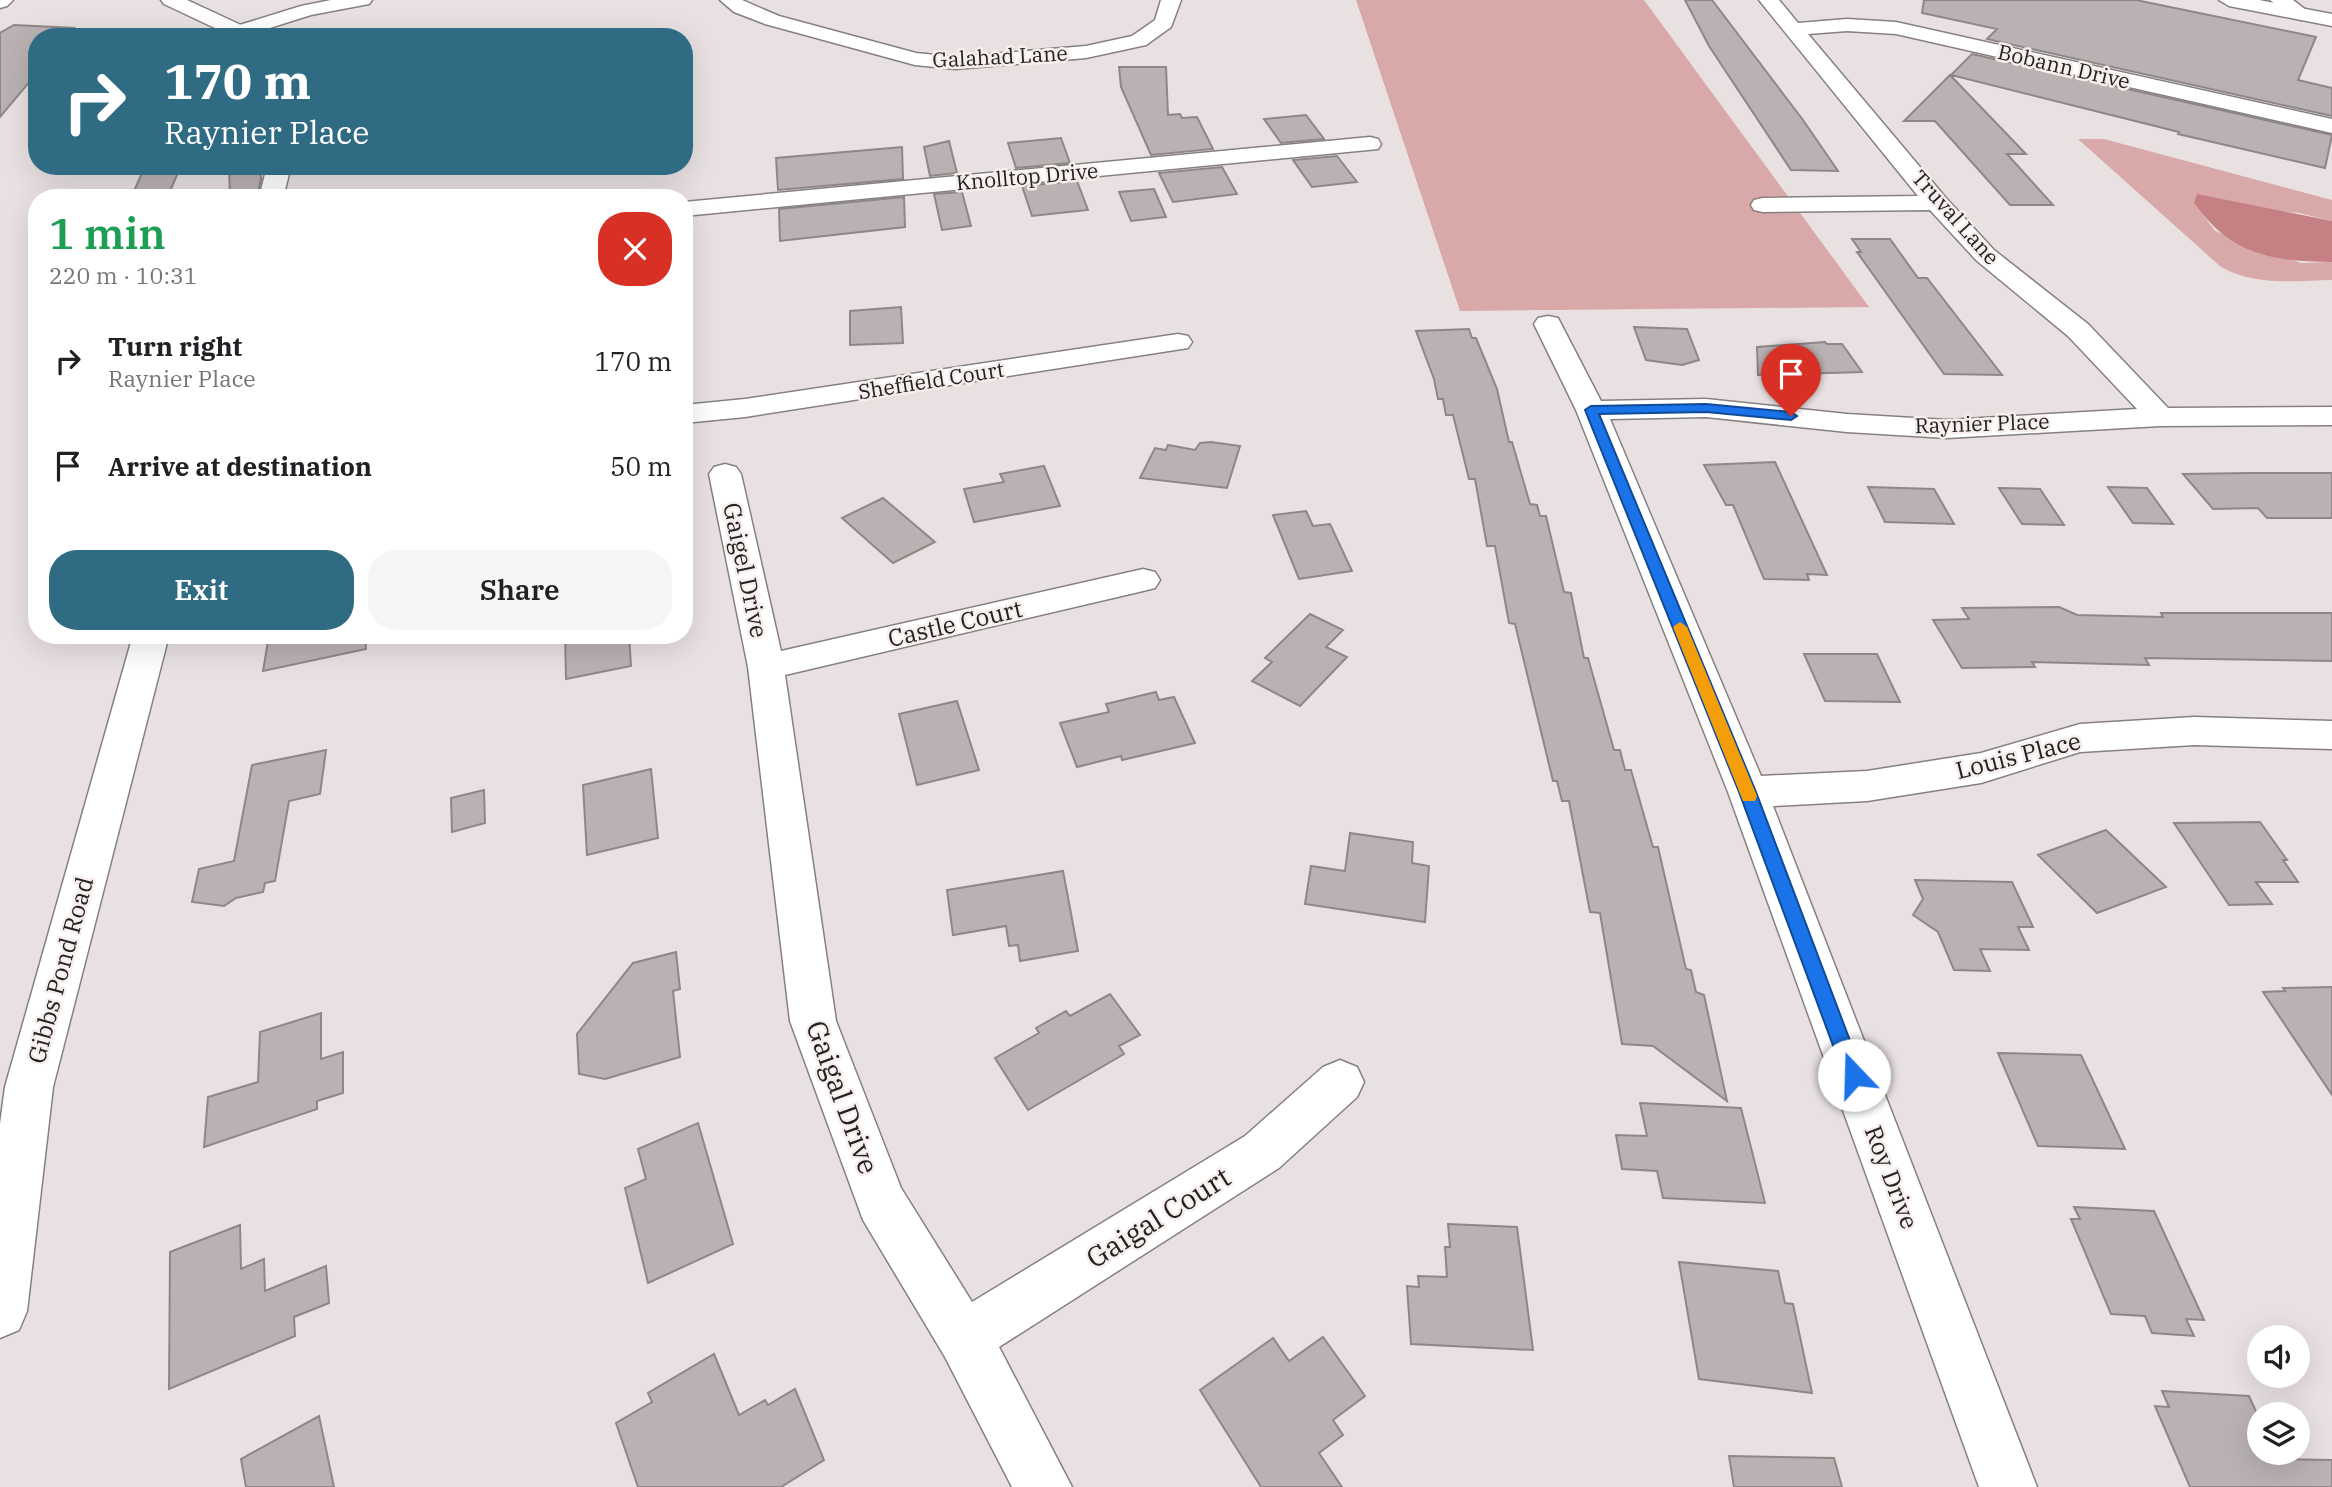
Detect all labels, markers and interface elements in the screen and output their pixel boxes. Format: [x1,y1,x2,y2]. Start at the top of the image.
street label: Bobann Drive [1995,37,2133,95]
street label: Galahad Lane [932,38,1068,74]
text: 170 m [164,49,311,112]
icon: right [49,56,140,147]
text: Raynier Place [164,111,369,153]
street label: Knolltop Drive [955,156,1099,196]
street label: Truval Lane [1906,164,2006,270]
text: 1 min [49,206,166,261]
button: close [598,212,672,286]
text: 220 m · 10:31 [49,260,198,290]
text: Turn right [108,329,242,363]
icon: right [49,342,87,380]
text: 170 m [594,344,672,378]
pin [1761,344,1821,416]
street label: Sheffield Court [856,355,1006,405]
icon: arrive [1772,355,1810,393]
text: Raynier Place [108,363,256,393]
street label: Raynier Place [1914,407,2050,439]
icon: arrive [49,447,87,485]
text: Arrive at destination [108,449,372,483]
text: 50 m [610,449,672,483]
street label: Gaigel Drive [716,500,776,640]
button: Exit [49,550,354,630]
button: Share [368,550,672,630]
street label: Castle Court [885,592,1025,654]
street label: Louis Place [1952,724,2084,786]
street label: Gibbs Pond Road [20,873,100,1067]
street label: Gaigal Drive [798,1015,888,1179]
position arrow [1817,1038,1891,1112]
street label: Roy Drive [1858,1121,1926,1233]
street label: Gaigal Court [1079,1158,1237,1276]
map controls [2247,1325,2310,1465]
button: sound [2247,1325,2310,1388]
button: layers [2247,1402,2310,1465]

